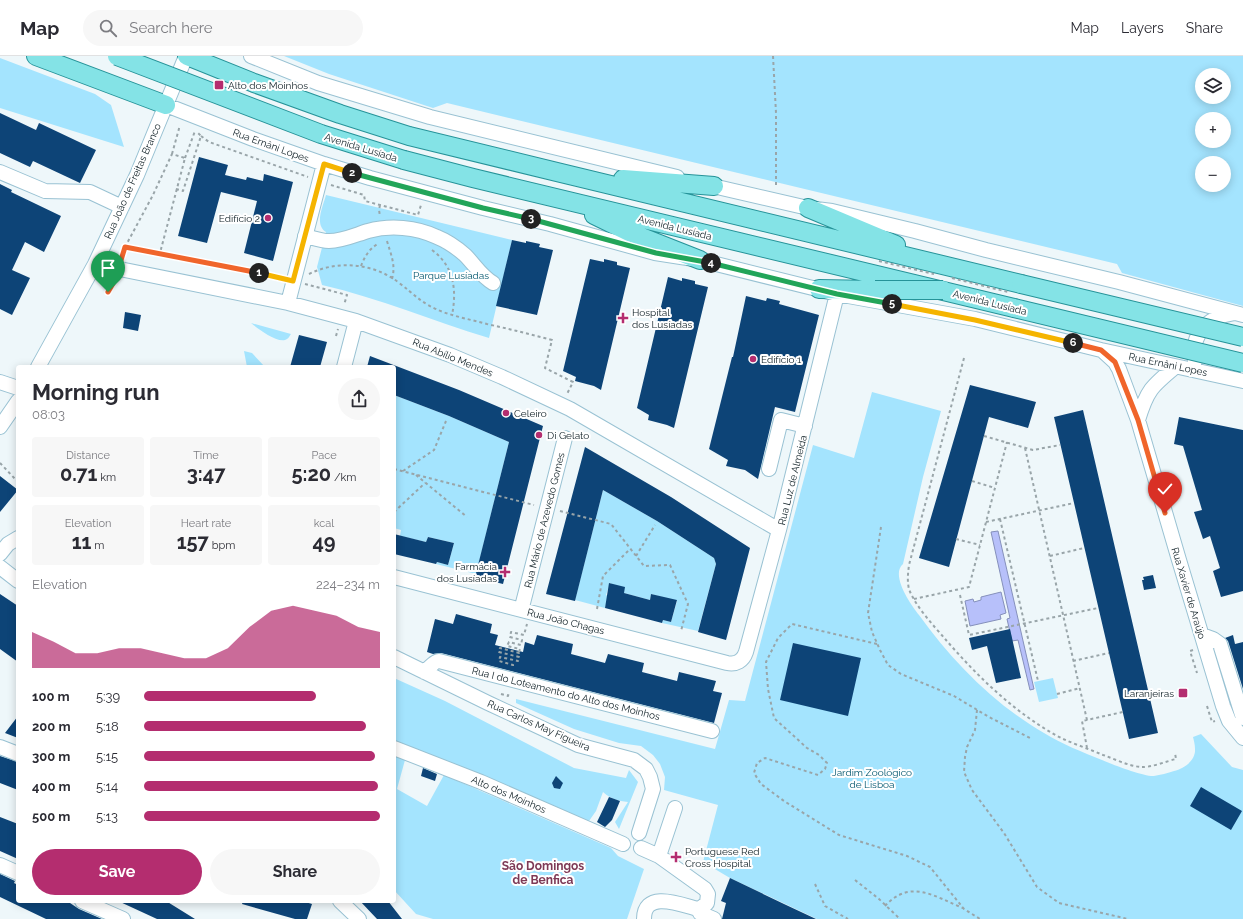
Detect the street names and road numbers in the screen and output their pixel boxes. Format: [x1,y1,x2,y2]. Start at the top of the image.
street label: Rua João de Freitas Branco [102,122,163,241]
street label: Rua Ernâni Lopes [231,127,311,164]
street label: Avenida Lusíada [323,131,399,164]
street label: Avenida Lusíada [637,213,713,242]
street label: Avenida Lusíada [952,288,1028,317]
street label: Rua Abílio Mendes [411,336,495,379]
street label: Rua Ernâni Lopes [1127,351,1208,378]
street label: Rua Luz de Almeida [776,434,809,526]
street label: Rua Mário de Azevedo Gomes [522,451,567,589]
street label: Rua Xavier de Araújo [1169,546,1208,640]
street label: Rua João Chagas [526,607,606,636]
street label: Rua I do Loteamento do Alto dos Moinhos [471,665,661,722]
street label: Rua Carlos May Figueira [486,698,592,753]
street label: Alto dos Moinhos [470,774,548,815]

